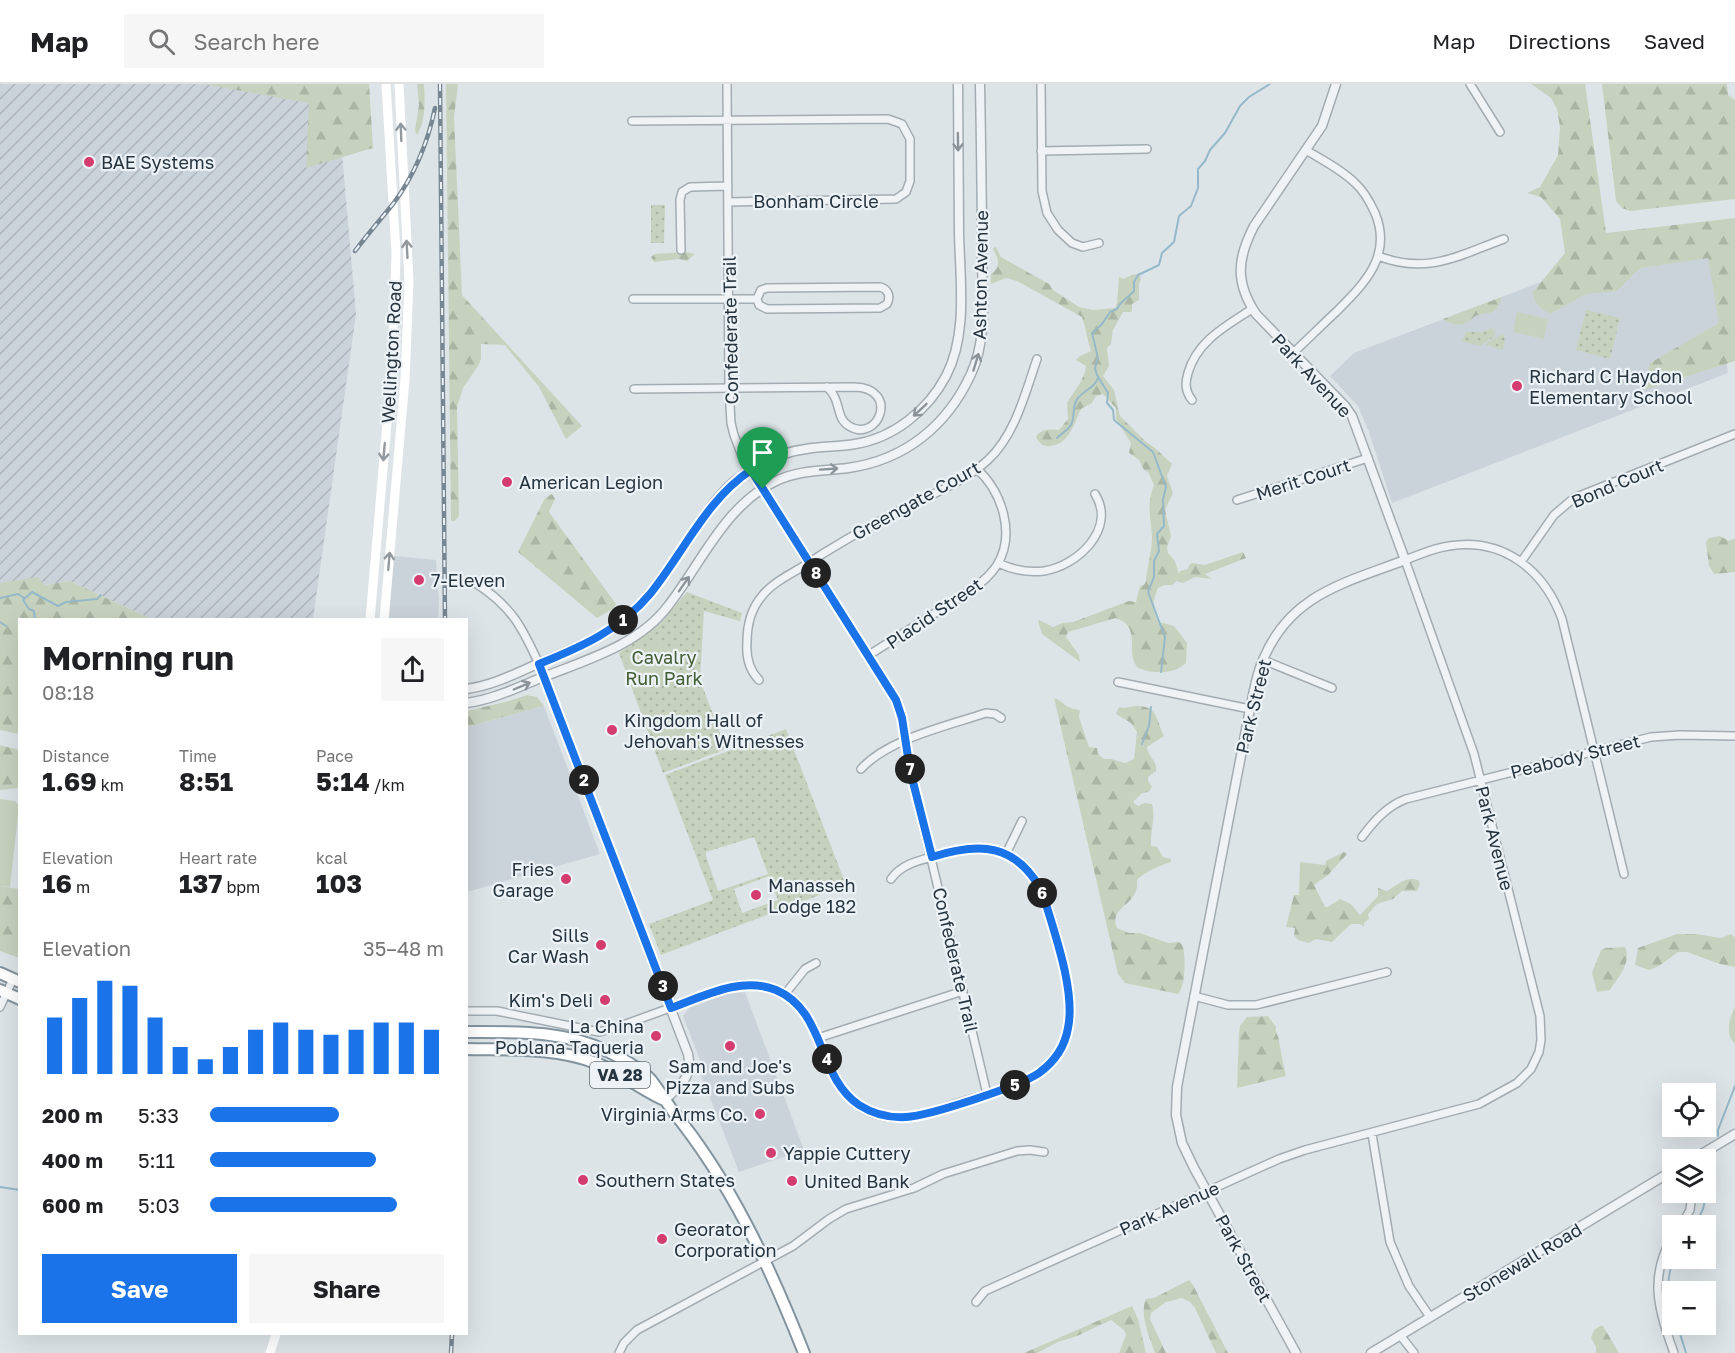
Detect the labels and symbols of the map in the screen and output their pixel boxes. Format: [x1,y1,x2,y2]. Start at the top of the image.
one-way arrow [395,123,406,143]
one-way arrow [952,132,964,152]
place label: BAE Systems [101,151,214,173]
marker: BAE Systems [82,155,96,169]
street label: Bonham Circle [753,190,879,212]
street label: Ashton Avenue [968,210,992,340]
one-way arrow [401,240,412,259]
street label: Confederate Trail [718,255,742,404]
street label: Wellington Road [376,280,406,424]
street label: Park Avenue [1267,328,1357,422]
one-way arrow [971,353,982,372]
place label: Richard C Haydon Elementary School [1529,365,1693,408]
marker: Richard C Haydon Elementary School [1510,379,1524,393]
one-way arrow [912,403,927,417]
pin [737,427,788,489]
one-way arrow [378,441,389,461]
street label: Merit Court [1253,453,1353,505]
street label: Bond Court [1568,454,1666,512]
street label: Greengate Court [848,456,984,544]
one-way arrow [818,464,838,475]
place label: American Legion [519,471,663,493]
marker: American Legion [500,475,514,489]
one-way arrow [384,552,395,572]
pin: 8 [801,558,831,588]
place label: 7-Eleven [431,569,505,591]
marker: 7-Eleven [412,573,426,587]
street label: Placid Street [882,573,986,653]
one-way arrow [678,577,690,593]
pin: 1 [608,605,638,635]
park label: Cavalry Run Park [625,646,703,689]
street label: Park Street [1231,656,1275,756]
one-way arrow [513,679,531,690]
place label: Kingdom Hall of Jehovah's Witnesses [624,709,804,752]
marker: Kingdom Hall of Jehovah's Witnesses [605,723,619,737]
street label: Peabody Street [1508,729,1642,783]
pin: 7 [895,754,925,784]
pin: 2 [569,765,599,795]
street label: Park Avenue [1471,783,1519,893]
place label: Fries Garage [493,858,554,901]
marker: Fries Garage [559,872,573,886]
place label: Manasseh Lodge 182 [768,874,856,917]
pin: 6 [1027,878,1057,908]
street label: Confederate Trail [929,885,983,1035]
marker: Manasseh Lodge 182 [749,888,763,902]
place label: Sills Car Wash [508,924,589,967]
marker: Sills Car Wash [594,938,608,952]
pin: 3 [648,971,678,1001]
place label: Kim's Deli [508,989,593,1011]
marker: Kim's Deli [598,993,612,1007]
place label: La China Poblana Taqueria [495,1015,644,1058]
marker: La China Poblana Taqueria [649,1029,663,1043]
marker: Sam and Joe's Pizza and Subs [723,1039,737,1053]
pin: 4 [812,1044,842,1074]
place label: Sam and Joe's Pizza and Subs [665,1055,795,1098]
road number: VA 28 [590,1062,650,1088]
pin: 5 [1000,1070,1030,1100]
place label: Virginia Arms Co. [601,1103,748,1125]
marker: Virginia Arms Co. [753,1107,767,1121]
place label: Yappie Cuttery [783,1142,911,1164]
marker: Yappie Cuttery [764,1146,778,1160]
place label: Southern States [595,1169,735,1191]
place label: United Bank [804,1170,910,1192]
marker: Southern States [576,1173,590,1187]
marker: United Bank [785,1174,799,1188]
street label: Park Avenue [1116,1176,1222,1240]
street label: Park Street [1211,1210,1277,1306]
place label: Georator Corporation [674,1218,777,1261]
street label: Stonewall Road [1458,1218,1586,1306]
marker: Georator Corporation [655,1232,669,1246]

